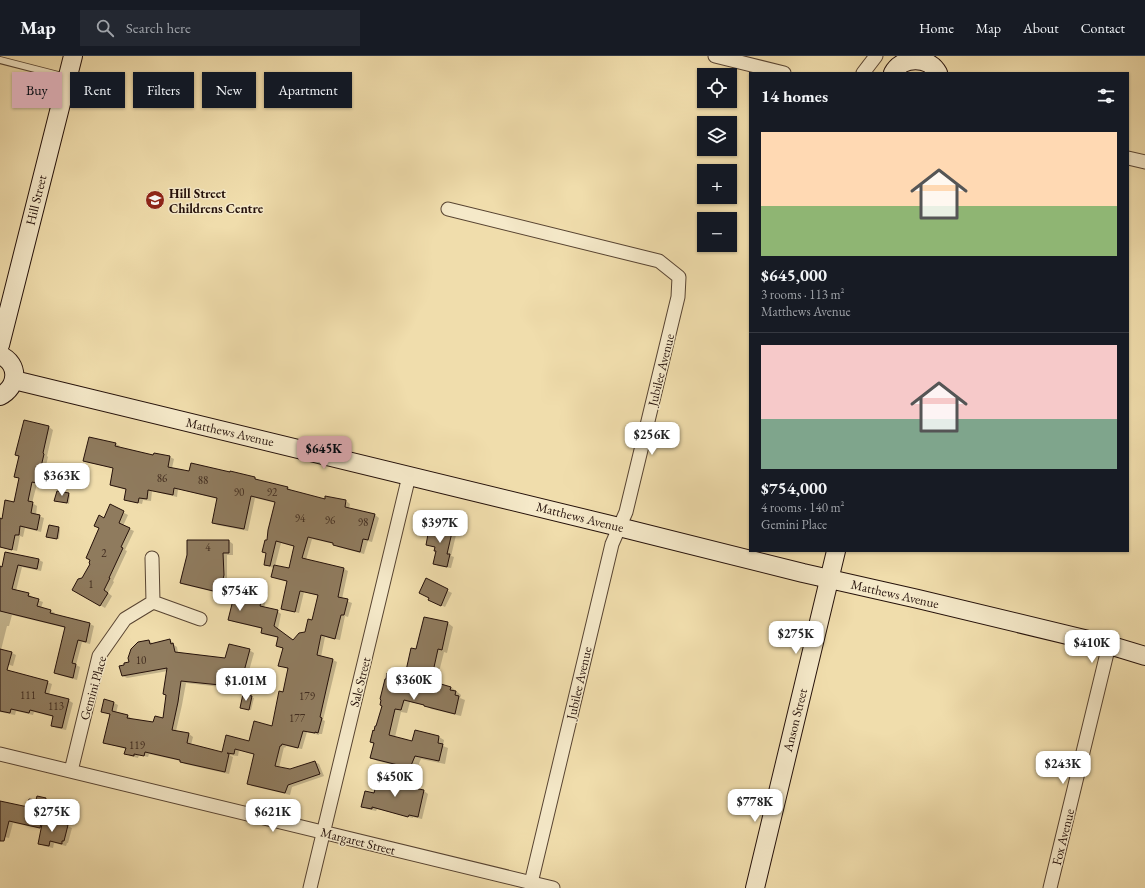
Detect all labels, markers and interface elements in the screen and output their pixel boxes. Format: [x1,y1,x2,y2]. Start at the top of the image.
search box [80,10,360,46]
text: Map [20,15,56,40]
icon: search [94,17,116,39]
text: Search here [126,18,191,37]
text: Home [919,19,954,37]
text: Map [976,19,1001,37]
text: About [1023,19,1059,37]
text: Contact [1081,19,1125,37]
map controls [697,68,737,252]
button: locate [697,68,737,108]
chip: Buy [12,72,62,108]
chip: Rent [70,72,125,108]
chip: Filters [133,72,194,108]
chip: New [202,72,256,108]
chip: Apartment [264,72,352,108]
text: 14 homes [761,85,828,107]
icon: filters [1095,85,1117,107]
button: layers [697,116,737,156]
icon: home [903,158,975,230]
button: + [697,164,737,204]
street label: Hill Street [22,173,50,227]
place label: Hill Street Childrens Centre [169,185,264,217]
school or university icon: Hill Street Childrens Centre [144,189,166,211]
button: − [697,212,737,252]
text: $645,000 [761,264,827,286]
text: 3 rooms · 113 m² [761,286,845,303]
text: Matthews Avenue [761,303,851,320]
street label: Jubilee Avenue [644,332,678,409]
icon: home [903,371,975,443]
street label: Matthews Avenue [184,414,276,450]
pin: $256K [624,422,680,456]
text: $256K [634,426,670,443]
pin: $645K [296,436,352,470]
text: $645K [306,440,342,457]
pin: $363K [34,463,90,497]
text: $363K [44,467,80,484]
house number: 86 [157,471,168,485]
house number: 88 [198,473,208,487]
text: $754,000 [761,477,827,499]
house number: 90 [234,485,244,499]
house number: 92 [267,485,278,499]
street label: Matthews Avenue [534,498,626,536]
text: 4 rooms · 140 m² [761,499,845,516]
pin: $397K [412,510,468,544]
house number: 94 [295,511,306,525]
house number: 96 [325,513,336,527]
text: $397K [422,514,458,531]
house number: 98 [358,515,368,529]
text: Gemini Place [761,516,827,533]
house number: 4 [205,540,211,554]
house number: 2 [101,546,107,560]
street label: Matthews Avenue [849,576,941,612]
house number: 1 [88,577,94,591]
pin: $754K [212,578,268,612]
text: $754K [222,582,258,599]
pin: $275K [768,621,824,655]
text: $275K [778,625,814,642]
pin: $410K [1064,630,1120,664]
text: $410K [1074,634,1110,651]
street label: Jubilee Avenue [562,645,596,722]
house number: 10 [136,653,146,667]
street label: Gemini Place [76,654,110,722]
street label: Sale Street [346,655,374,709]
pin: $360K [386,667,442,701]
pin: $1.01M [213,668,279,702]
text: $360K [396,671,432,688]
text: $1.01M [225,672,267,689]
street label: Anson Street [779,687,811,754]
house number: 111 [20,688,36,702]
house number: 179 [299,689,316,703]
house number: 113 [48,699,64,713]
house number: 177 [289,711,306,725]
house number: 119 [129,738,146,752]
pin: $243K [1035,751,1091,785]
text: $243K [1045,755,1081,772]
pin: $450K [367,764,423,798]
text: $450K [377,768,413,785]
pin: $778K [727,789,783,823]
text: $778K [737,793,773,810]
pin: $275K [24,799,80,833]
pin: $621K [245,799,301,833]
text: $275K [34,803,70,820]
text: $621K [255,803,291,820]
street label: Fox Avenue [1048,807,1078,867]
street label: Margaret Street [319,824,397,858]

